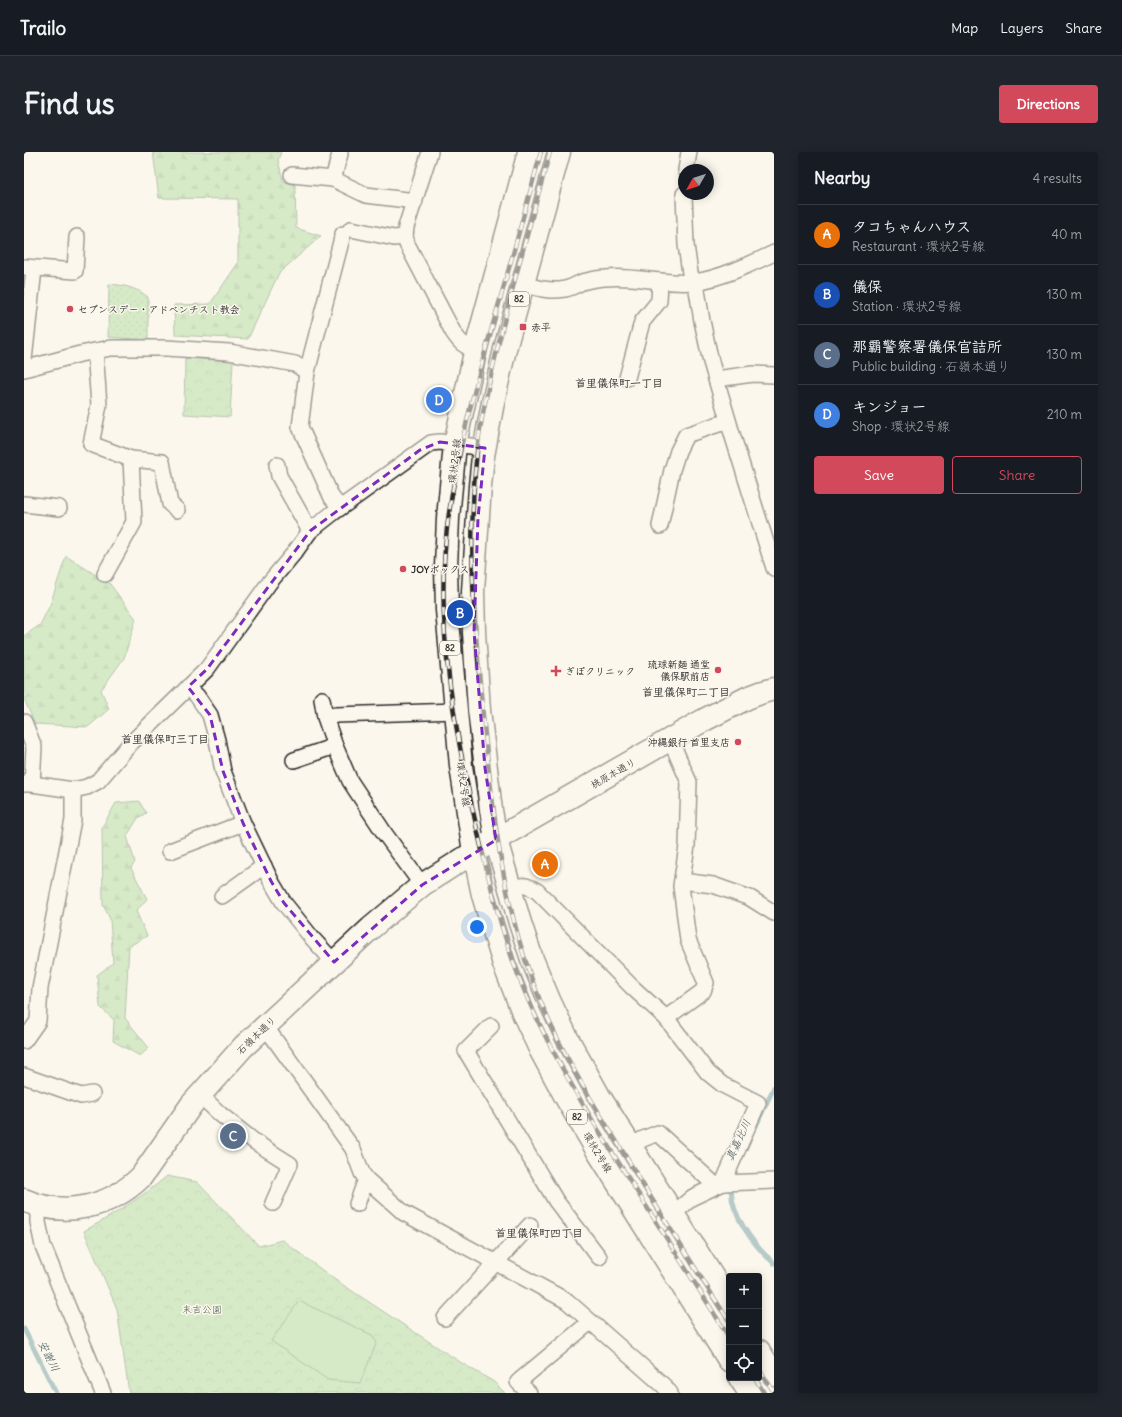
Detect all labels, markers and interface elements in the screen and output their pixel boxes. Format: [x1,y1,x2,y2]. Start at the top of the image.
text: Trailo [20,16,66,40]
text: Map [951,19,978,37]
text: Layers [1000,19,1043,37]
text: Share [1065,19,1102,37]
button: Directions [999,85,1098,123]
text: Find us [24,86,115,122]
north arrow [678,164,714,200]
text: Nearby [814,167,870,189]
text: 4 results [1033,170,1082,187]
text: タコちゃんハウス [852,217,971,236]
text: A [823,226,831,243]
text: 40 m [1051,226,1082,243]
text: Restaurant · 環状2号線 [852,238,985,255]
text: 儀保 [852,277,882,296]
text: B [823,286,831,303]
text: 130 m [1046,286,1082,303]
road number: 82 [509,292,529,306]
text: Station · 環状2号線 [852,298,961,315]
place label: セブンスデー・アドベンチスト教会 [78,303,240,316]
marker: セブンスデー・アドベンチスト教会 [65,304,75,314]
place label: 赤平 [531,321,551,334]
marker: 赤平 [518,322,528,332]
text: 那覇警察署儀保官詰所 [852,337,1002,356]
text: C [823,346,831,363]
text: 130 m [1046,346,1082,363]
text: Public building · 石嶺本通り [852,358,1010,375]
district label: 首里儀保町一丁目 [575,376,663,390]
pin: D [426,385,452,415]
text: キンジョー [852,397,926,416]
text: D [822,406,832,423]
text: 210 m [1047,406,1082,423]
text: Shop · 環状2号線 [852,418,950,435]
street label: 環状2号線 [445,438,464,484]
button: Save [814,456,944,494]
button: Share [952,456,1082,494]
place label: JOYボックス [411,563,469,576]
marker: JOYボックス [398,564,408,574]
pin: B [447,598,473,628]
road number: 82 [440,641,460,655]
place label: 琉球新麺 通堂 儀保駅前店 [648,658,710,683]
marker: ぎぼクリニック [550,665,562,677]
place label: ぎぼクリニック [565,665,635,678]
marker: 琉球新麺 通堂 儀保駅前店 [713,665,723,675]
district label: 首里儀保町二丁目 [642,685,730,699]
district label: 首里儀保町三丁目 [121,732,209,746]
place label: 沖縄銀行 首里支店 [648,736,730,749]
marker: 沖縄銀行 首里支店 [733,737,743,747]
street label: 桃原本通り [588,755,638,792]
street label: 環状2号線 [454,761,473,807]
pin: A [532,849,558,879]
your location [467,917,487,937]
street label: 石嶺本通り [234,1013,279,1057]
road number: 82 [567,1110,587,1124]
water label: 真嘉比川 [722,1117,754,1163]
pin: C [220,1121,246,1151]
street label: 環状2号線 [580,1129,615,1175]
district label: 首里儀保町四丁目 [495,1226,583,1240]
map controls [726,1273,762,1381]
button: + [726,1273,762,1309]
park label: 末吉公園 [182,1303,222,1316]
button: − [726,1309,762,1345]
water label: 安謝川 [35,1338,63,1374]
button: locate [726,1345,762,1381]

